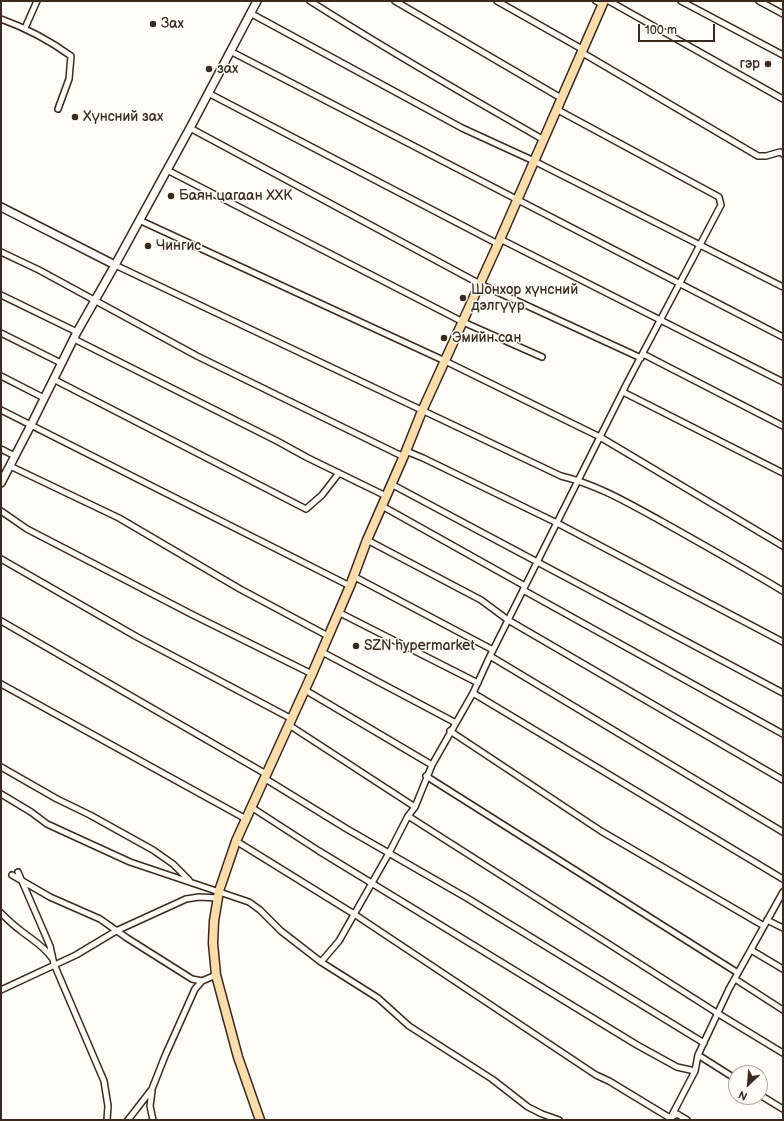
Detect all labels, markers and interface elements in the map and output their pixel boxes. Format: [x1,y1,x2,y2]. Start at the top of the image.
place label: Зах [161,16,184,32]
scale bar [640,16,717,42]
marker: Зах [148,19,158,29]
text: 100 m [645,23,677,38]
place label: гэр [739,56,760,72]
marker: гэр [763,59,773,69]
place label: зах [217,61,238,77]
marker: зах [204,64,214,74]
place label: Хүнсний зах [83,109,163,125]
marker: Хүнсний зах [70,112,80,122]
place label: Баян цагаан ХХК [179,188,292,204]
marker: Баян цагаан ХХК [166,191,176,201]
place label: Чингис [156,238,201,254]
marker: Чингис [143,241,153,251]
place label: Шонхор хүнсний дэлгүүр [471,282,578,314]
marker: Шонхор хүнсний дэлгүүр [458,293,468,303]
place label: Эмийн сан [452,330,521,346]
marker: Эмийн сан [439,333,449,343]
place label: SZN hypermarket [364,638,475,654]
marker: SZN hypermarket [351,641,361,651]
north arrow [728,1065,768,1105]
text: N [736,1088,750,1103]

